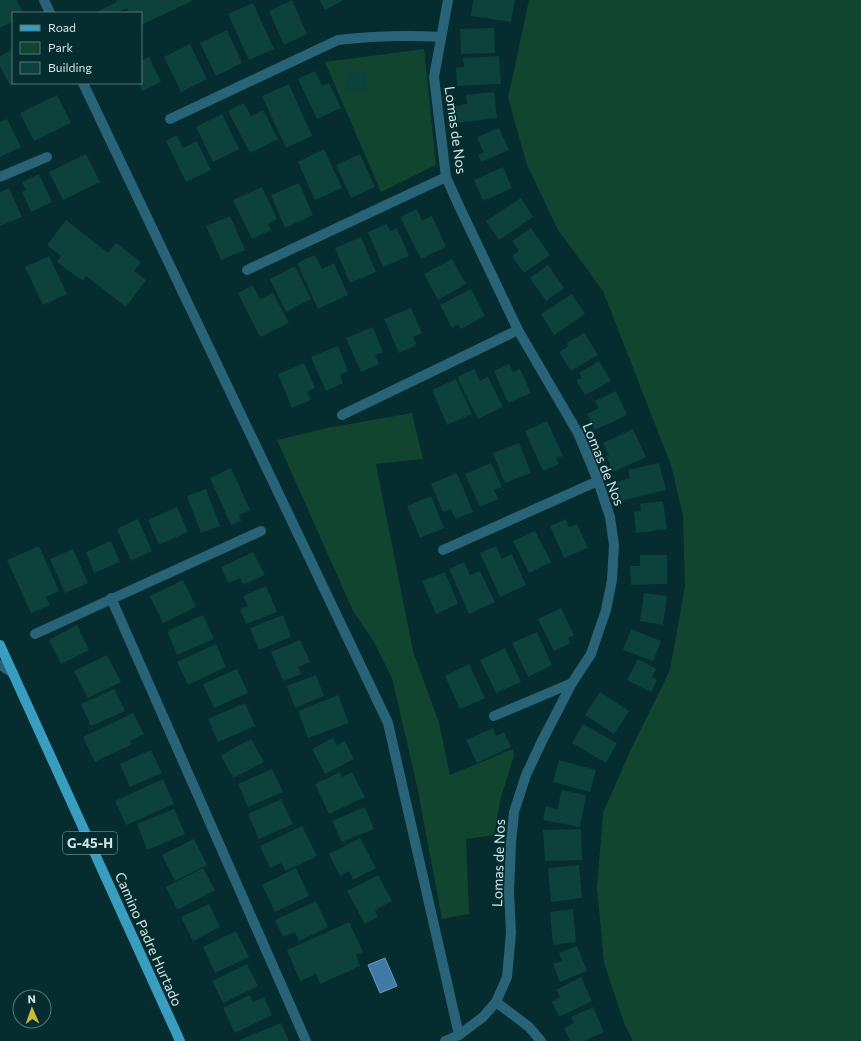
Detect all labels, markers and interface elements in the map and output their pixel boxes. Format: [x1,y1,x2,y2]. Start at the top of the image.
legend [12,12,142,84]
text: Road [48,20,76,34]
text: Park [48,40,74,54]
text: Building [48,60,92,74]
street label: Lomas de Nos [441,85,471,175]
street label: Lomas de Nos [580,420,628,508]
street label: Lomas de Nos [488,819,508,907]
road number: G-45-H [63,832,117,854]
street label: Camino Padre Hurtado [112,869,186,1009]
north arrow [12,989,52,1029]
text: N [27,992,36,1005]

